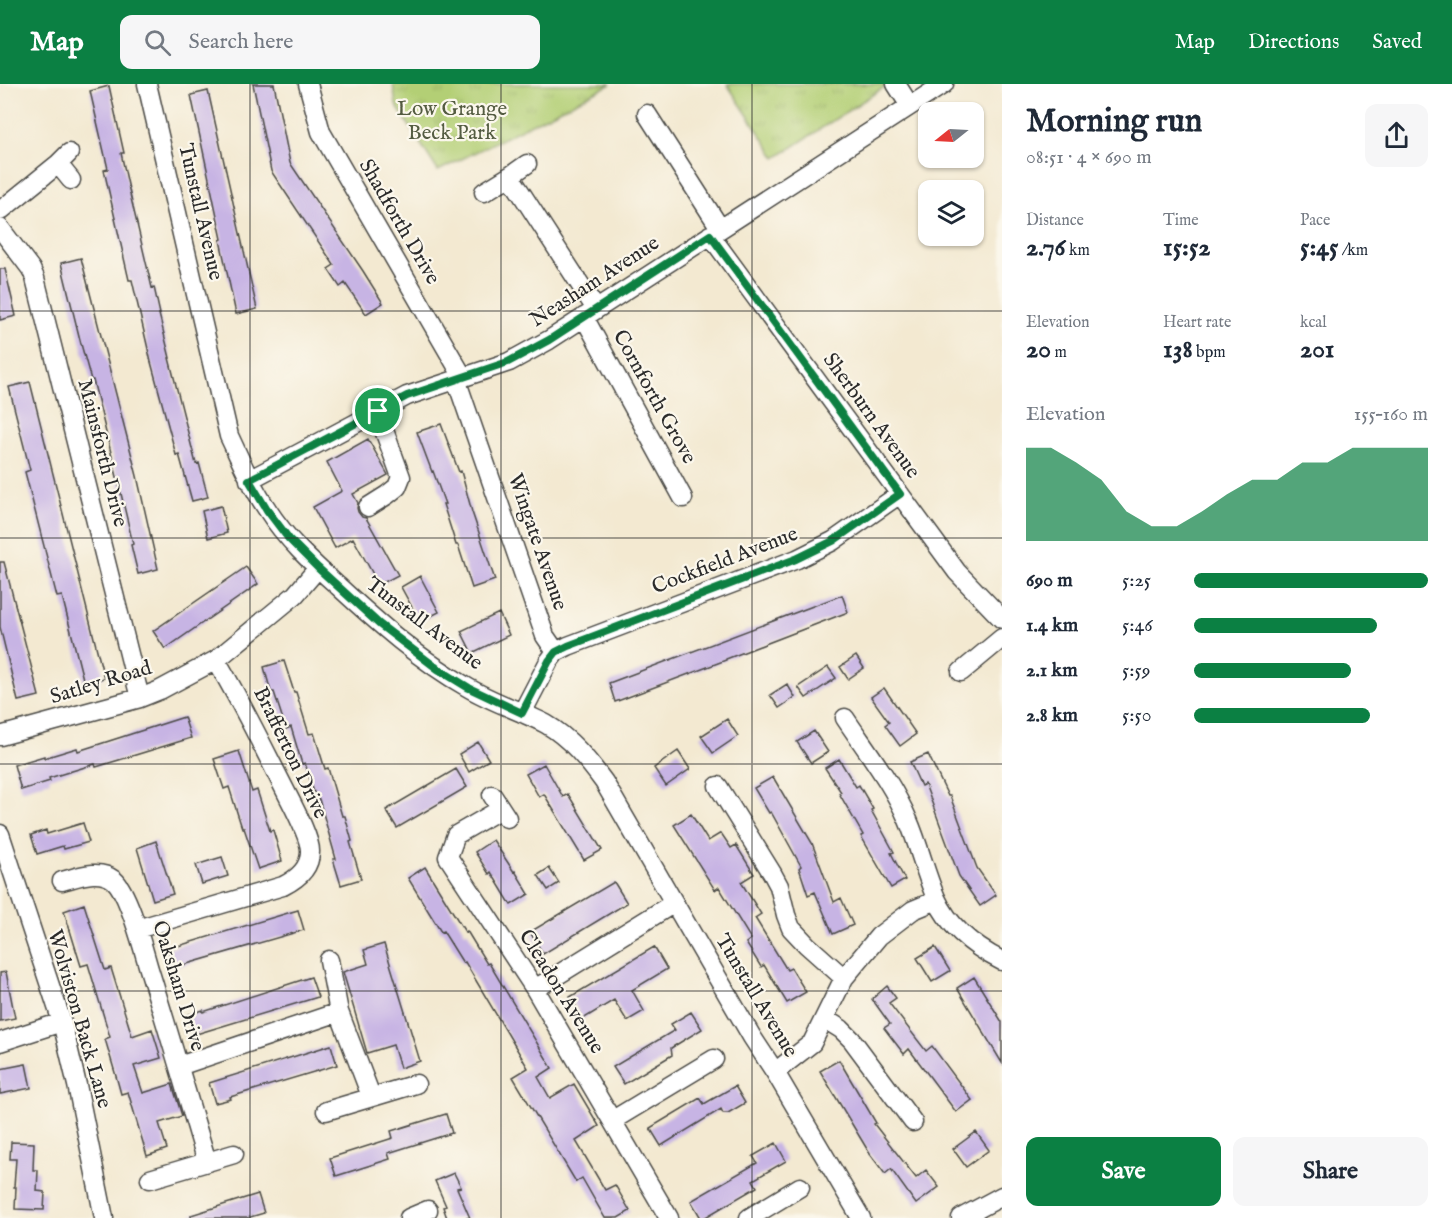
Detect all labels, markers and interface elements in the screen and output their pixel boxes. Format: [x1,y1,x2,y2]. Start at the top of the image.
search box [120,15,540,69]
text: Map [30,25,84,60]
icon: search [141,26,174,59]
text: Search here [189,28,293,56]
text: Map [1175,29,1215,56]
text: Directions [1248,29,1339,56]
text: Saved [1372,29,1422,56]
park label: Low Grange Beck Park [397,96,508,147]
text: Morning run [1026,101,1202,143]
north arrow [918,102,984,168]
map controls [918,102,984,246]
button: share [1365,104,1428,167]
street label: Tunstall Avenue [171,141,229,283]
text: 08:51 · 4 × 690 m [1026,145,1152,170]
street label: Shadforth Drive [352,154,446,290]
button: layers [918,180,984,246]
text: Distance [1026,211,1084,231]
text: Time [1163,211,1199,231]
text: Pace [1300,211,1330,231]
street label: Neasham Avenue [525,230,665,334]
text: 2.76 [1026,231,1066,264]
text: 15:52 [1163,231,1211,264]
text: 5:45 [1300,231,1338,264]
text: km [1066,241,1090,261]
text: /km [1338,241,1368,261]
text: Elevation [1026,313,1089,333]
text: Heart rate [1163,313,1231,333]
text: kcal [1300,313,1327,333]
street label: Cornforth Grove [606,325,702,469]
text: 20 [1026,333,1051,366]
text: 138 [1163,333,1193,366]
text: 201 [1300,333,1335,366]
text: m [1051,343,1067,363]
text: bpm [1193,343,1226,363]
street label: Sherburn Avenue [816,348,926,484]
street label: Mainsforth Drive [71,376,133,530]
pin [352,385,403,436]
icon: arrive [361,394,394,427]
text: Elevation [1026,402,1105,427]
text: 155–160 m [1354,402,1428,427]
street label: Wingate Avenue [501,470,573,614]
street label: Cockfield Avenue [648,521,802,601]
text: 690 m [1026,568,1073,593]
text: 5:25 [1122,568,1151,593]
street label: Tunstall Avenue [360,571,488,677]
text: 1.4 km [1026,613,1078,638]
text: 5:46 [1122,613,1153,638]
street label: Satley Road [47,655,156,711]
text: 2.1 km [1026,658,1078,683]
text: 5:59 [1122,658,1151,683]
street label: Brafferton Drive [246,683,334,824]
text: 2.8 km [1026,703,1078,728]
text: 5:50 [1122,703,1152,728]
street label: Oaksham Drive [145,917,211,1055]
street label: Cleadon Avenue [512,925,610,1060]
street label: Wolviston Back Lane [41,926,118,1112]
street label: Tunstall Avenue [709,929,804,1063]
button: Save [1026,1137,1221,1206]
button: Share [1233,1137,1428,1206]

